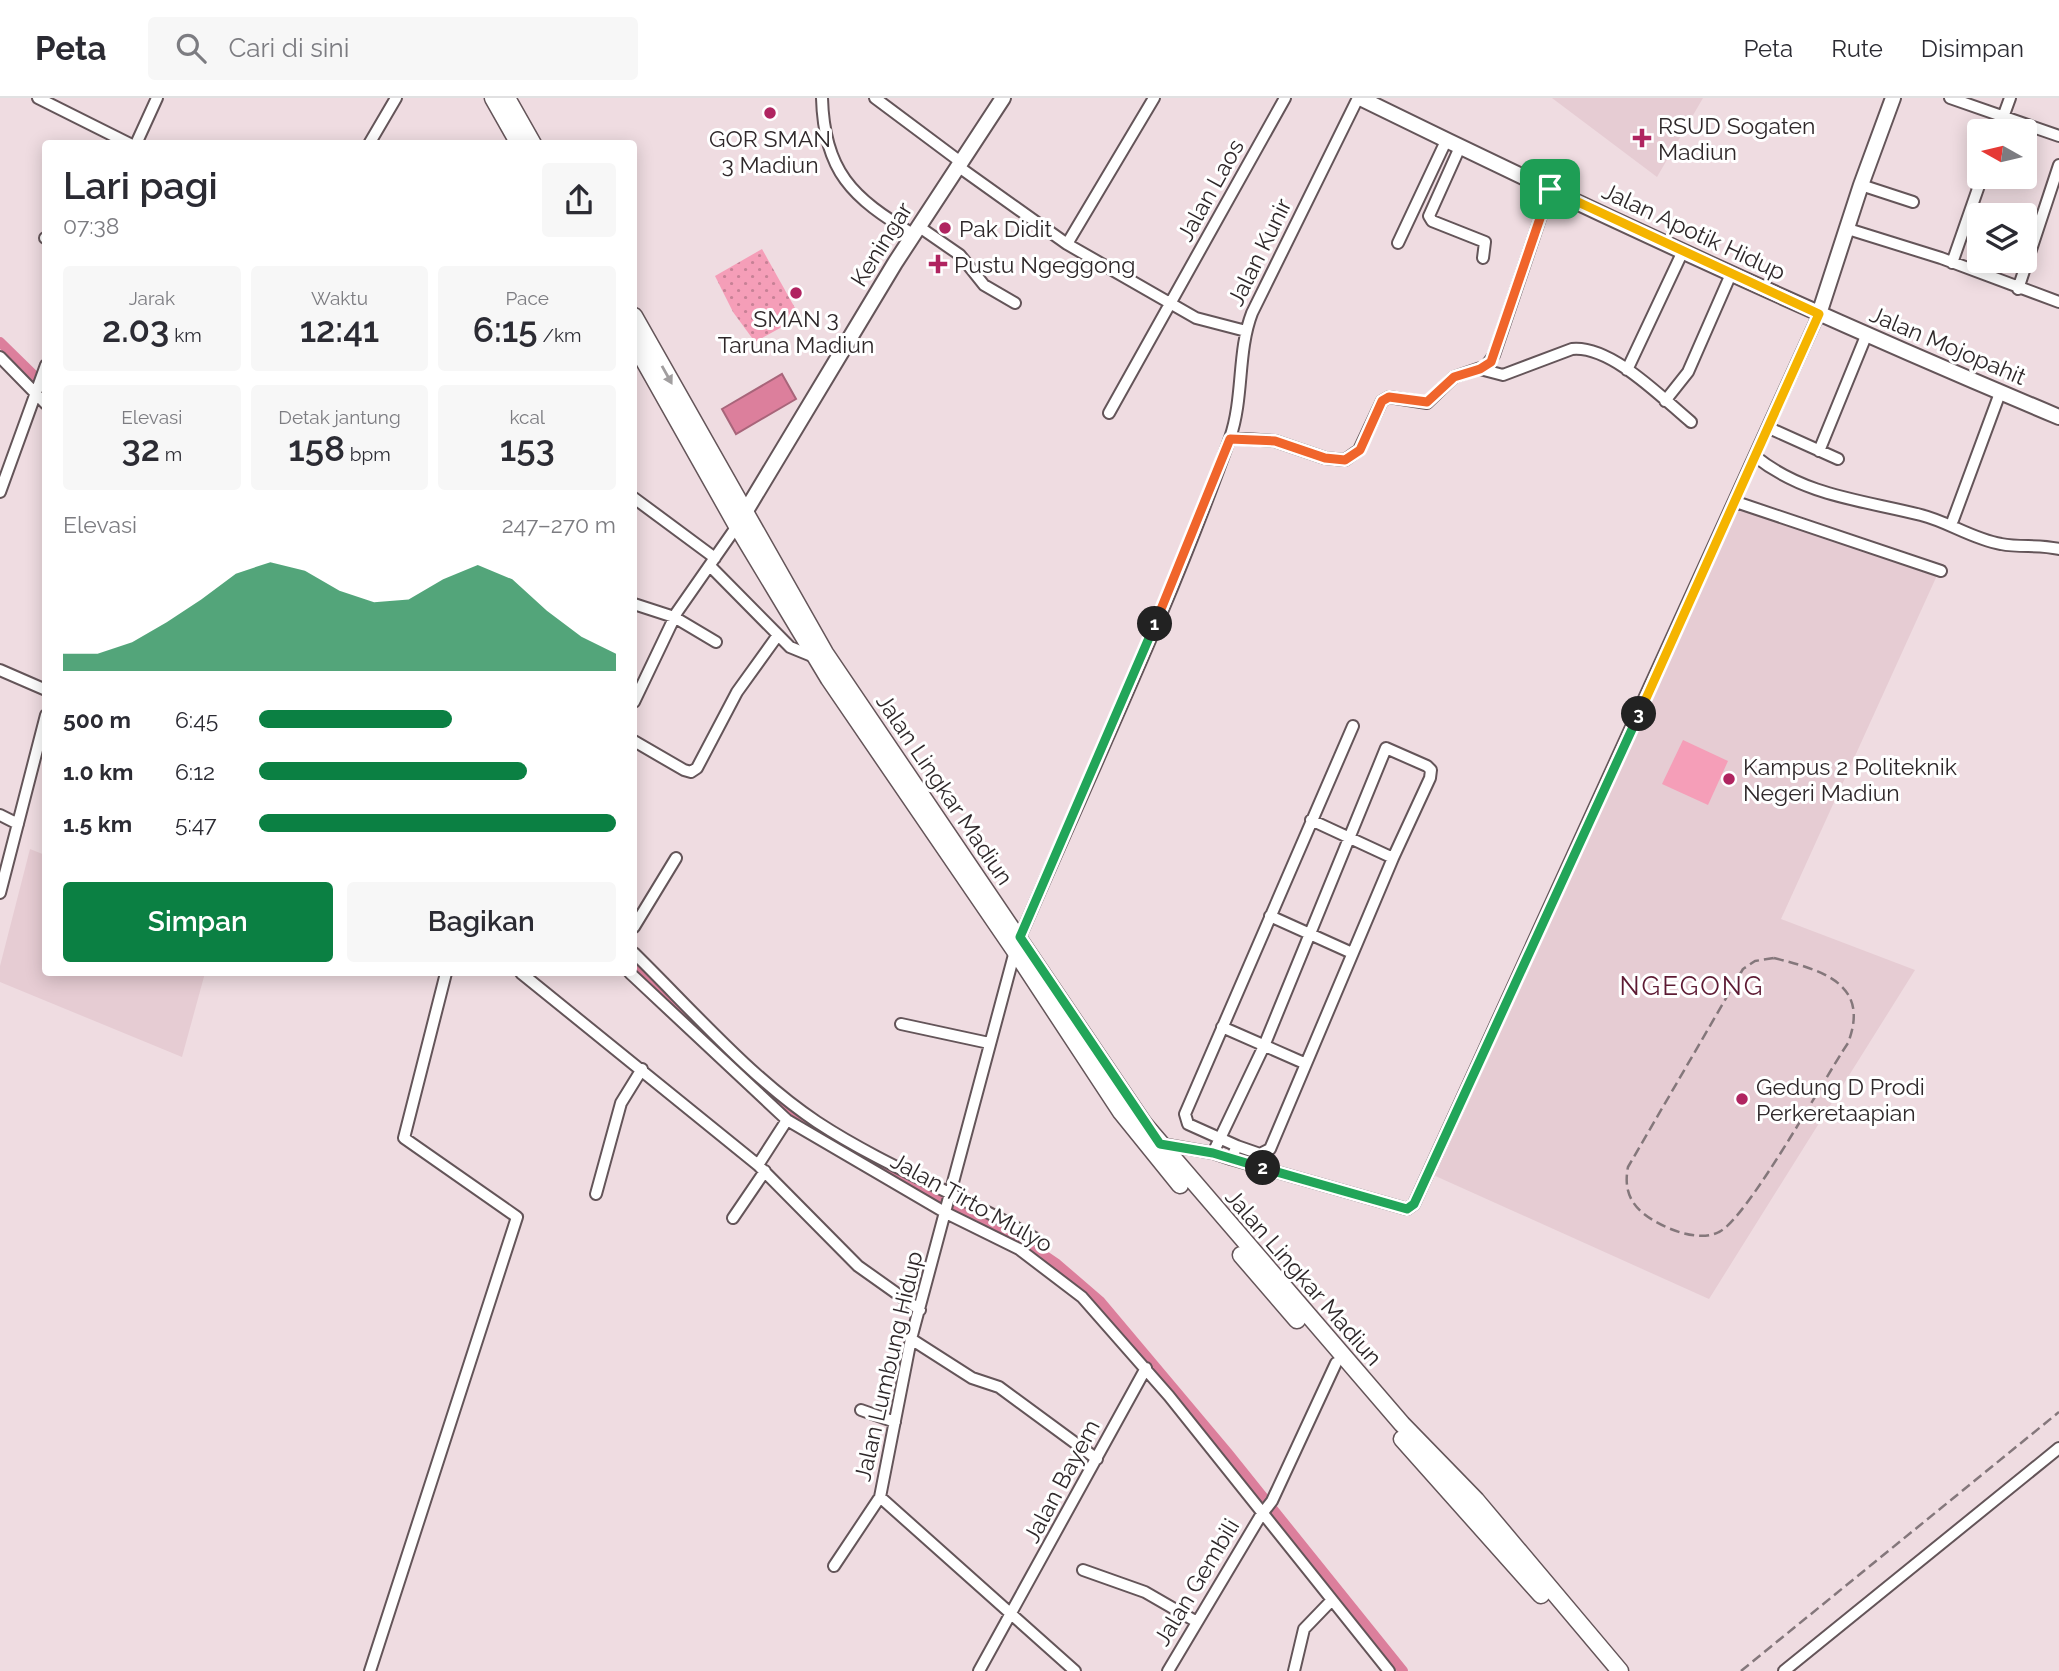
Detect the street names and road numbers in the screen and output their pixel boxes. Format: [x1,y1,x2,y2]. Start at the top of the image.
street label: Jalan Laos [1171,134,1249,246]
street label: Jalan Apotik Hidup [1598,177,1790,285]
street label: Jalan Kunir [1221,194,1297,310]
street label: Keningar [845,197,917,291]
street label: Jalan Mojopahit [1866,300,2030,390]
street label: Jalan Lingkar Madiun [871,688,1019,890]
street label: Jalan Tirto Mulyo [887,1146,1057,1258]
street label: Jalan Lingkar Madiun [1220,1183,1388,1371]
street label: Jalan Lumbung Hidup [848,1248,928,1484]
street label: Jalan Bayem [1017,1415,1105,1547]
street label: Jalan Gembili [1148,1514,1244,1650]

